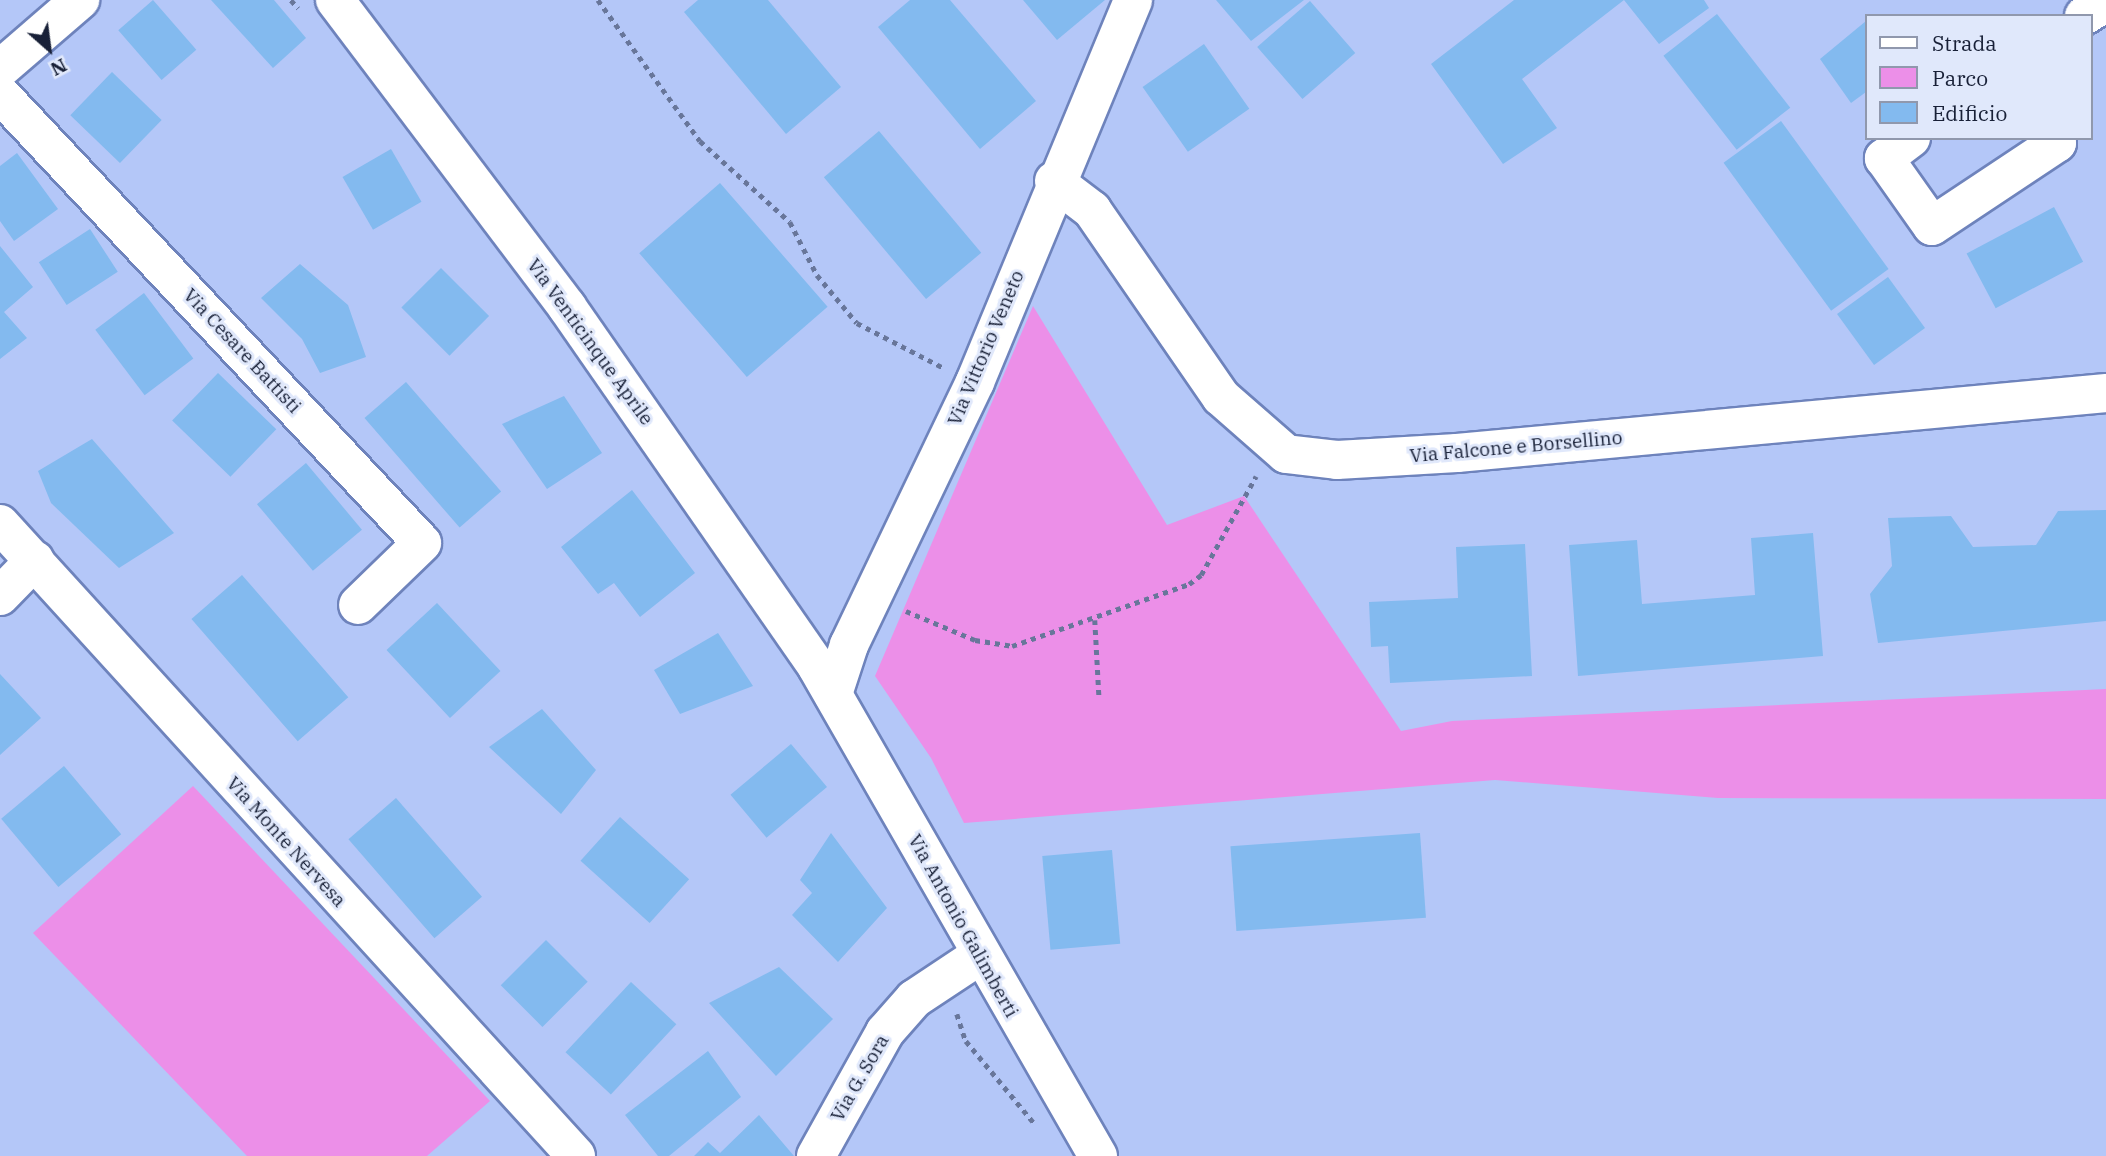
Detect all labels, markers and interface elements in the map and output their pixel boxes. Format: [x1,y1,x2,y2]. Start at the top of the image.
north arrow [14,14,84,84]
legend [1864,14,2092,140]
text: Strada [1932,29,1997,57]
text: N [47,53,71,82]
text: Parco [1932,64,1988,92]
text: Edificio [1932,99,2007,127]
street label: Via Venticinque Aprile [522,254,658,430]
street label: Via Vittorio Veneto [943,267,1029,429]
street label: Via Cesare Battisti [178,284,306,418]
street label: Via Falcone e Borsellino [1409,426,1623,468]
street label: Via Monte Nervesa [222,772,350,912]
street label: Via Antonio Galimberti [903,830,1023,1022]
street label: Via G. Sora [826,1031,894,1125]

